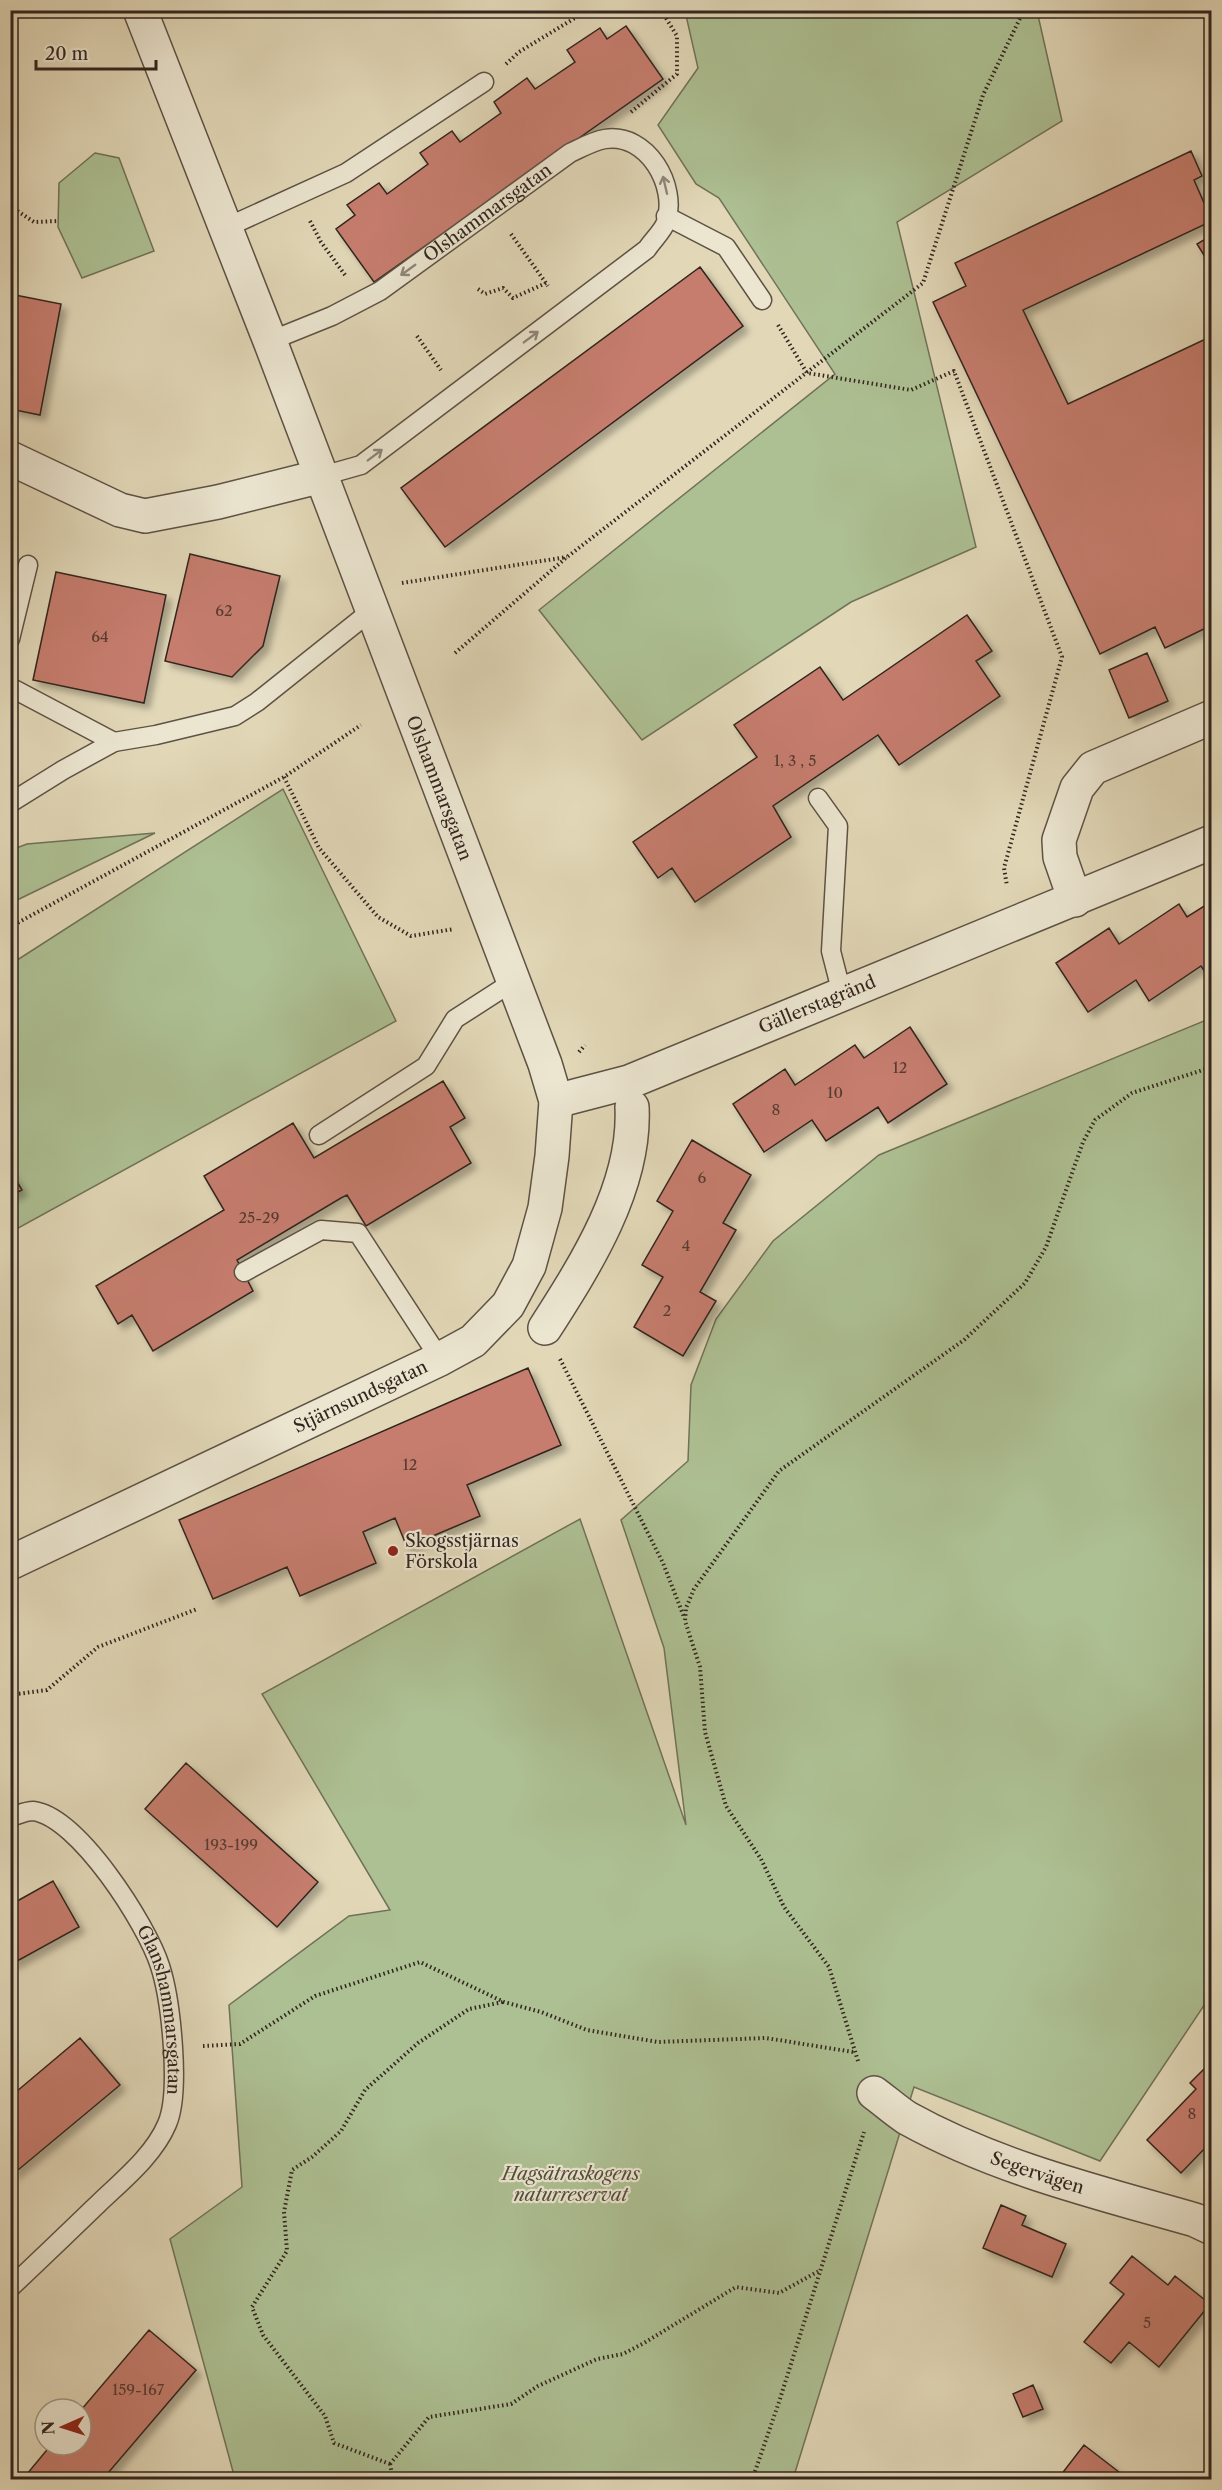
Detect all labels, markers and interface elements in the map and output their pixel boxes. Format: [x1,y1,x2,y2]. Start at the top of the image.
scale bar [36,33,156,71]
text: 20 m [45,43,89,65]
street label: Olshammarsgatan [419,159,556,267]
one-way arrow [659,176,671,195]
one-way arrow [401,264,417,276]
one-way arrow [522,331,538,344]
one-way arrow [367,448,383,461]
house number: 62 [215,601,233,620]
house number: 64 [91,627,109,646]
street label: Olshammarsgatan [401,713,477,863]
house number: 1, 3 , 5 [774,751,816,770]
street label: Gällerstagränd [755,971,879,1038]
house number: 12 [893,1058,907,1077]
house number: 10 [827,1083,843,1102]
house number: 8 [772,1100,781,1119]
house number: 6 [698,1168,707,1187]
house number: 25-29 [238,1208,280,1227]
house number: 4 [682,1236,690,1255]
house number: 2 [663,1301,671,1320]
street label: Stjärnsundsgatan [290,1356,431,1438]
house number: 12 [403,1455,417,1474]
place label: Skogsstjärnas Förskola [405,1530,519,1573]
marker: Skogsstjärnas Förskola [386,1544,400,1558]
house number: 193-199 [204,1835,258,1854]
street label: Glanshammarsgatan [132,1921,185,2096]
house number: 8 [1188,2104,1197,2123]
street label: Segervägen [987,2147,1087,2199]
park label: Hagsätraskogens naturreservat [500,2163,640,2206]
house number: 5 [1143,2313,1151,2332]
house number: 159-167 [112,2380,165,2399]
north arrow [33,2397,93,2457]
text: N [38,2420,58,2435]

